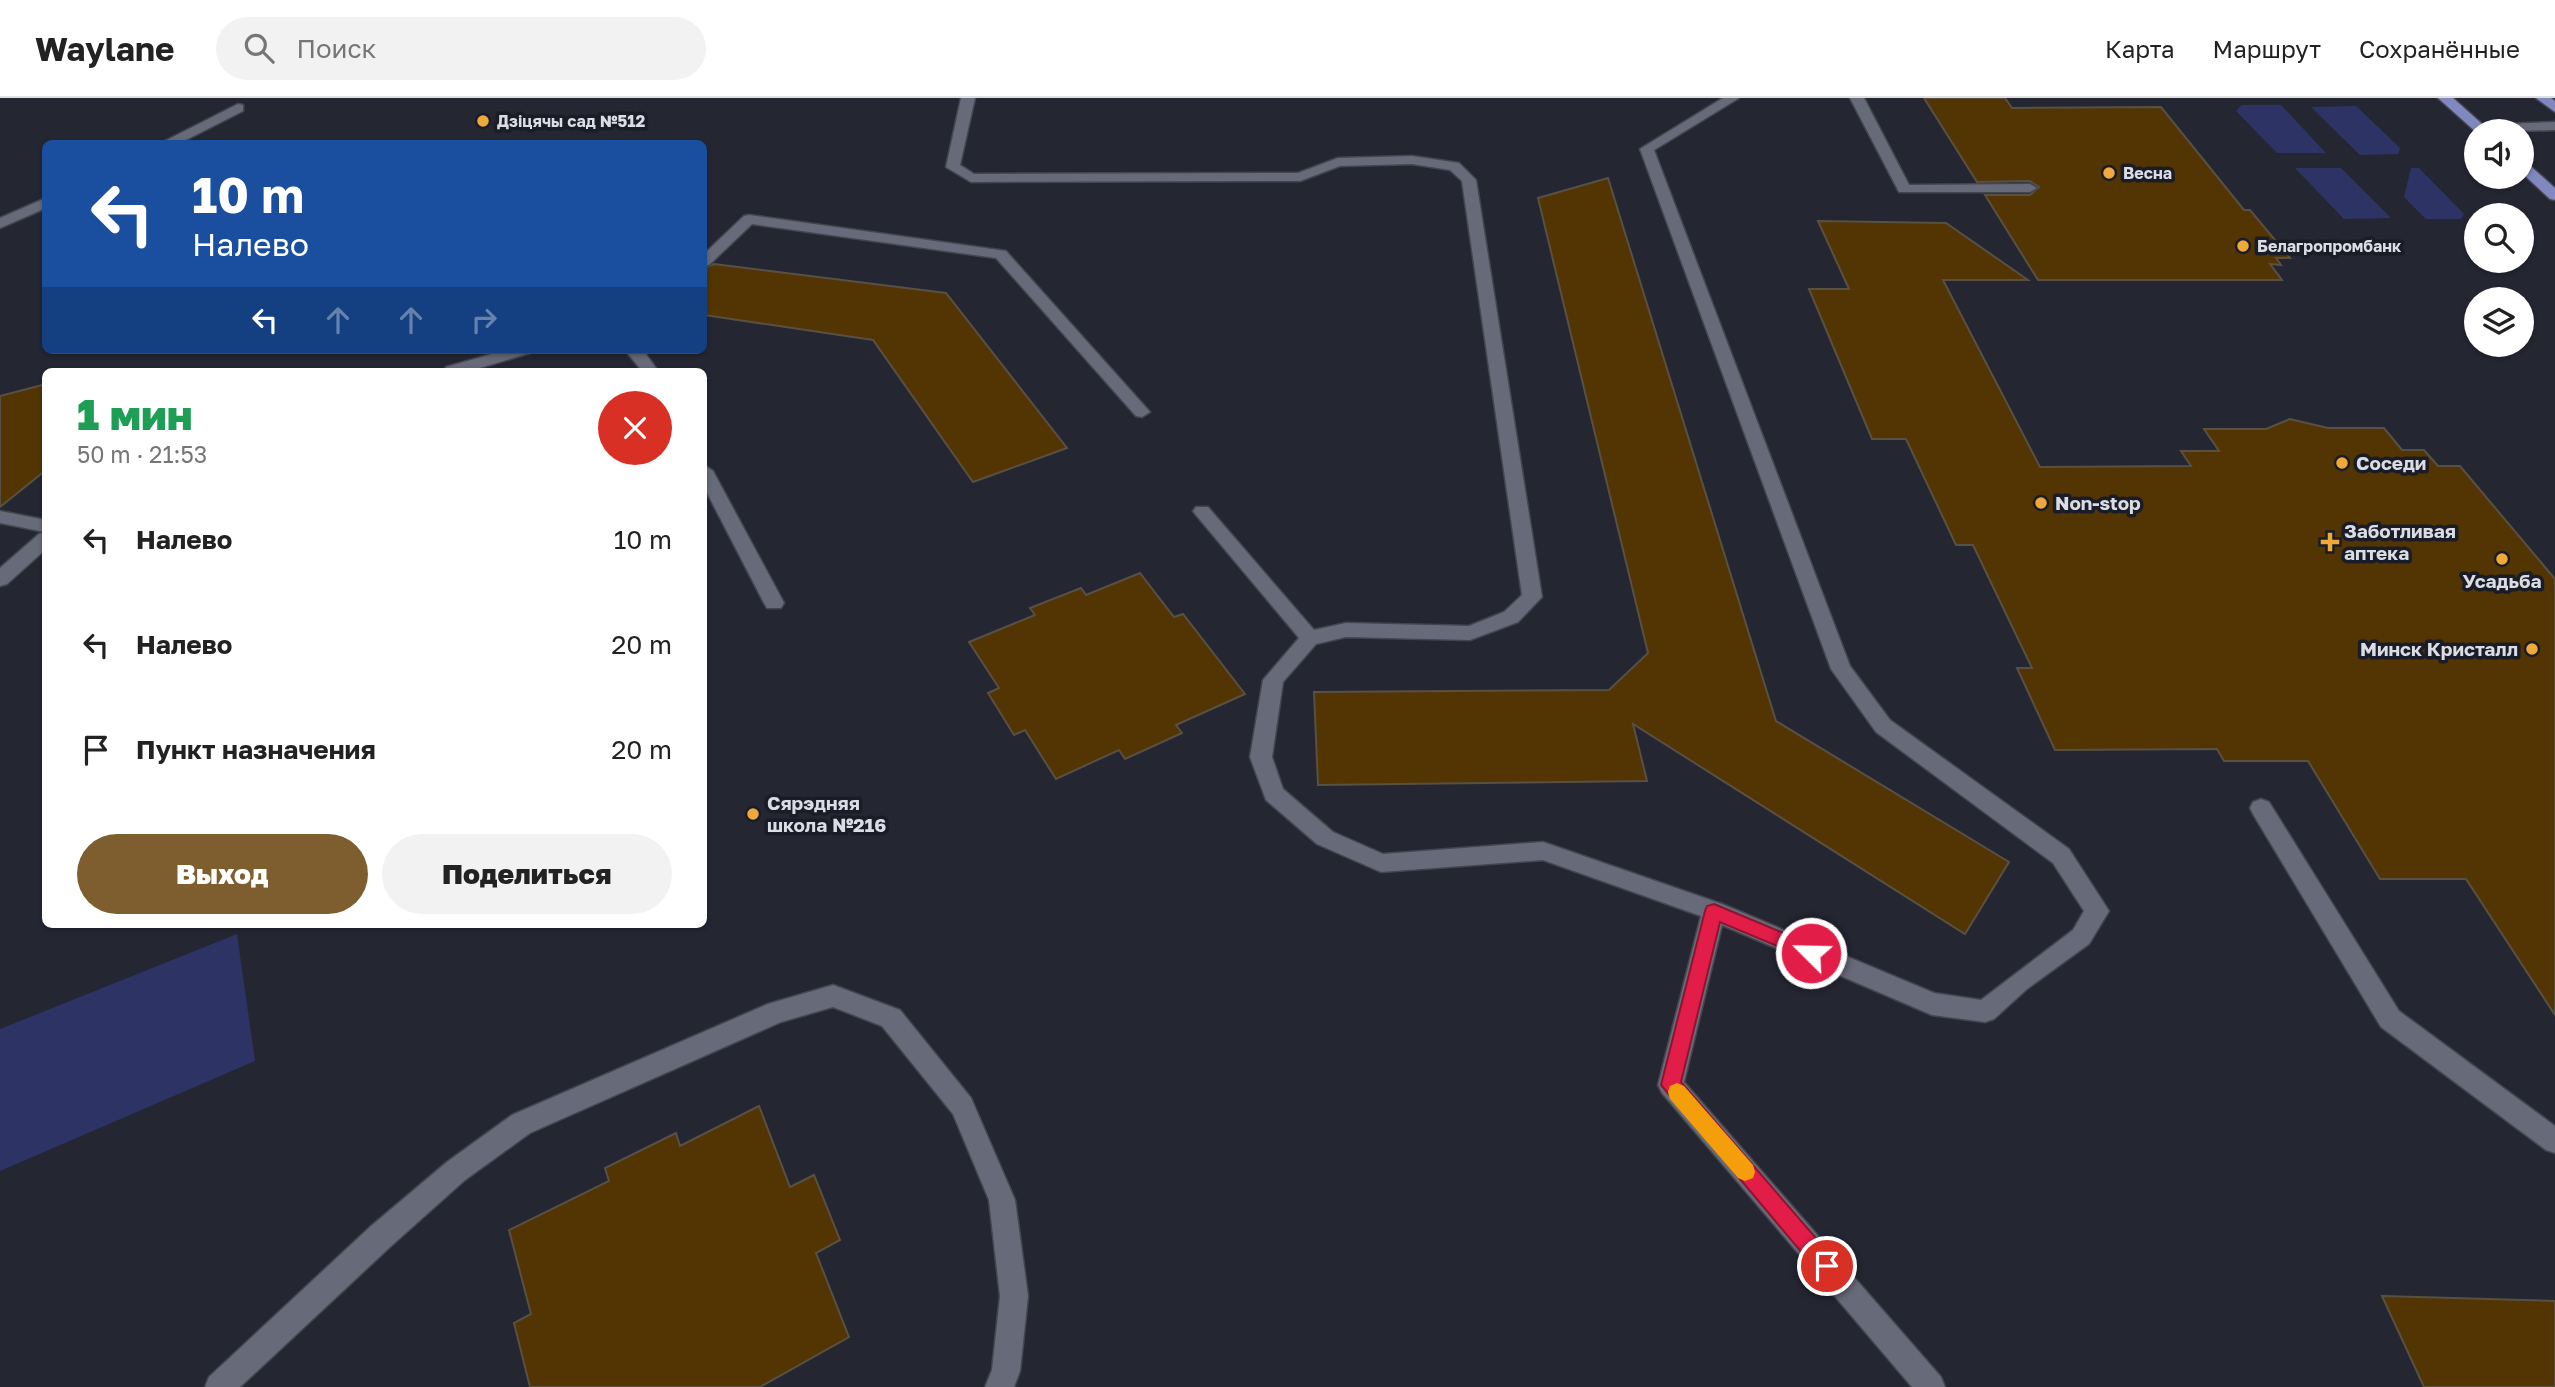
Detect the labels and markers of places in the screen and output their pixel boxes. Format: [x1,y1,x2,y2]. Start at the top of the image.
place label: Дзіцячы сад №512 [497,111,646,131]
marker: Дзіцячы сад №512 [475,113,491,129]
place label: Весна [2123,163,2172,183]
marker: Весна [2101,165,2117,181]
place label: Белагропромбанк [2257,236,2402,256]
marker: Белагропромбанк [2235,238,2251,254]
place label: Соседи [2356,451,2426,474]
marker: Соседи [2334,455,2350,471]
place label: Non-stop [2055,491,2141,514]
marker: Non-stop [2033,495,2049,511]
place label: Заботливая аптека [2344,519,2456,564]
marker: Заботливая аптека [2322,534,2338,550]
marker: Усадьба [2494,551,2510,567]
place label: Усадьба [2463,569,2541,592]
place label: Минск Кристалл [2360,637,2518,660]
marker: Минск Кристалл [2524,641,2540,657]
place label: Сярэдняя школа №216 [767,791,886,836]
marker: Сярэдняя школа №216 [745,806,761,822]
pin [1797,1236,1857,1296]

